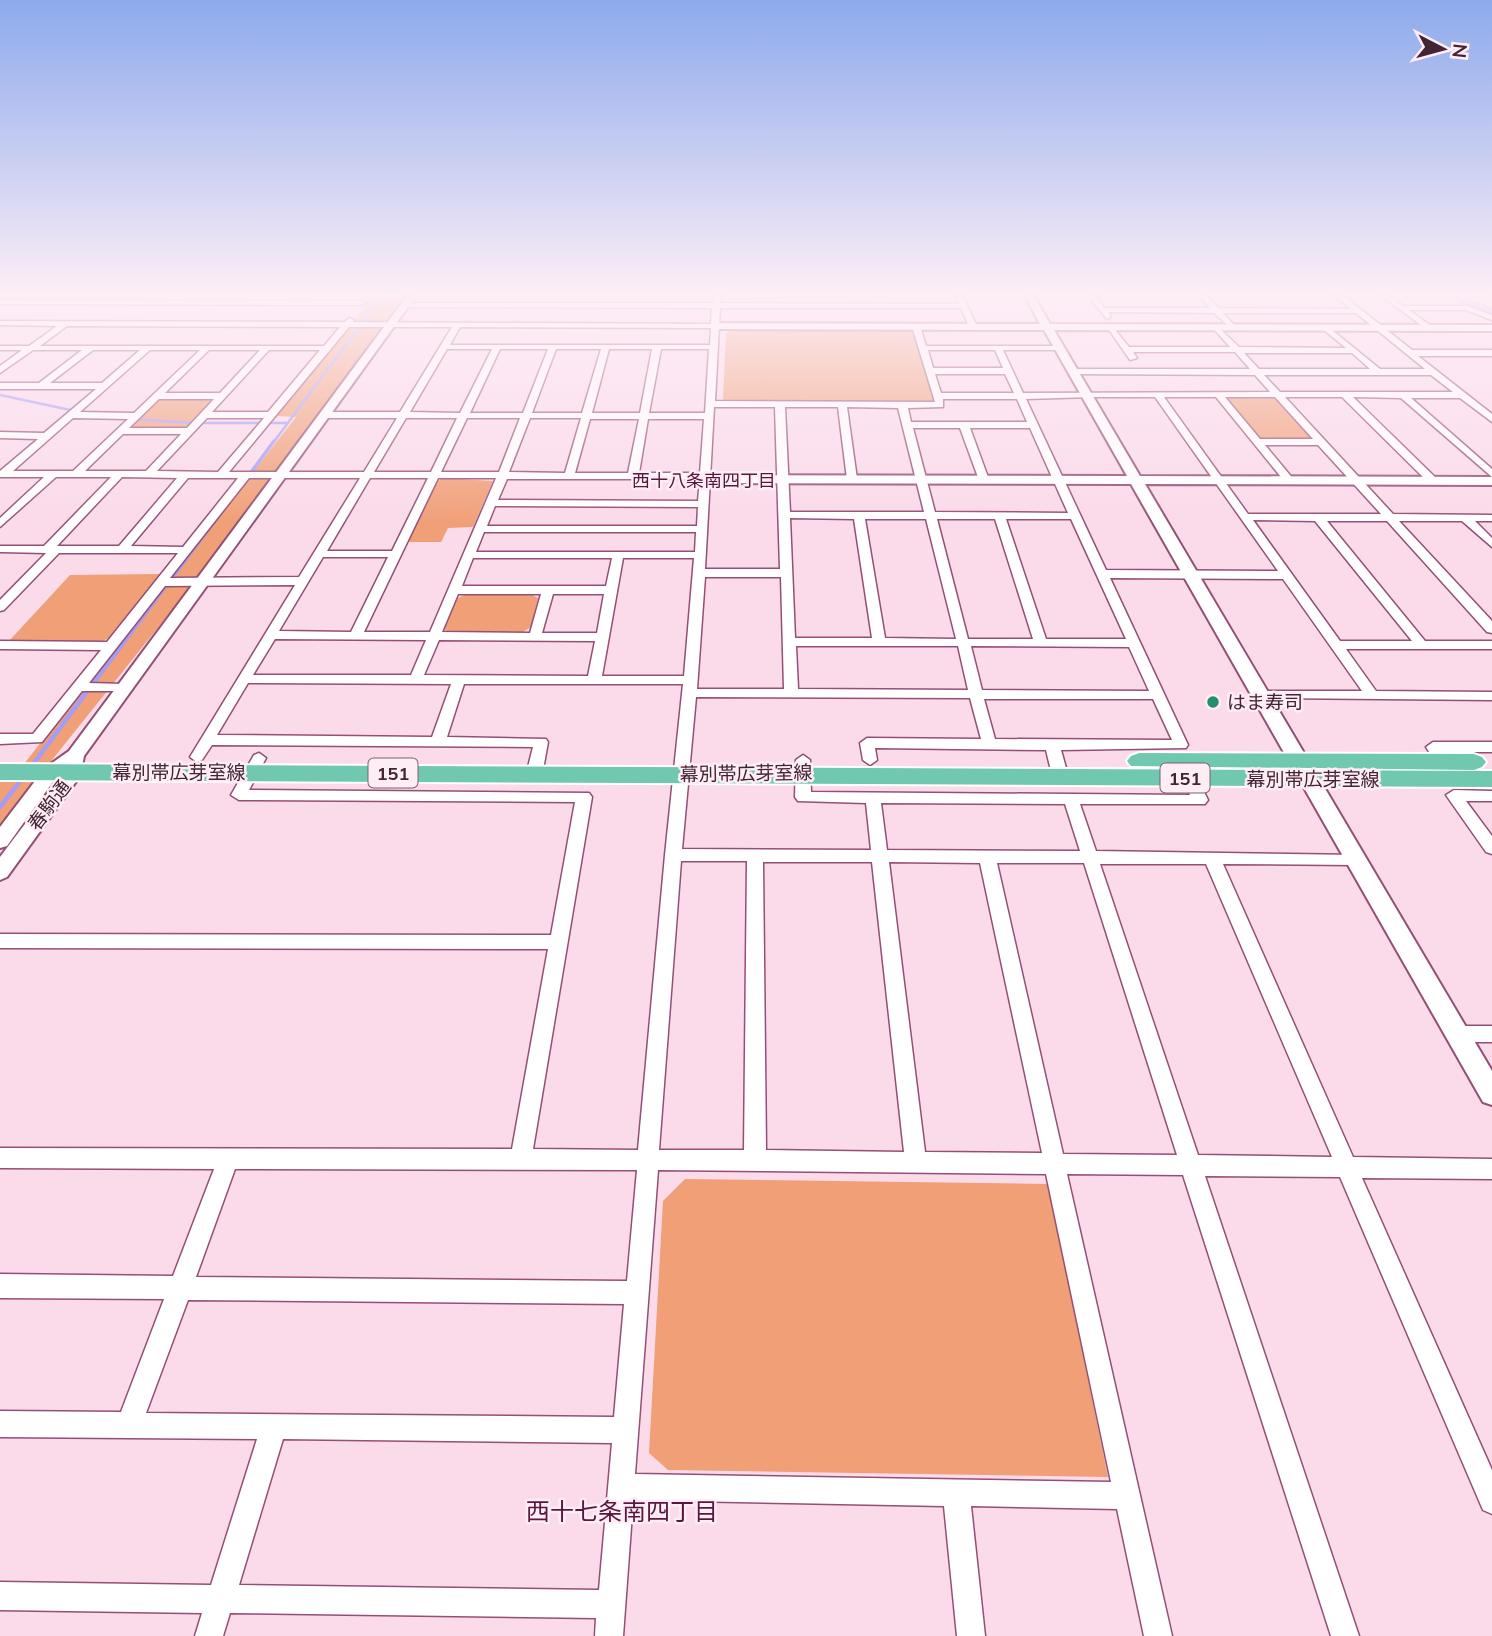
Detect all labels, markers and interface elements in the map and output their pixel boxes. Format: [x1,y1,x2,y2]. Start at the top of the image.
north arrow [1408,14,1478,84]
text: N [1447,42,1473,59]
district label: 西十八条南四丁目 [632,469,776,492]
place label: はま寿司 [1227,690,1303,714]
marker: はま寿司 [1205,694,1221,710]
road number: 151 [368,758,418,788]
street label: 幕別帯広芽室線 [112,760,246,784]
street label: 幕別帯広芽室線 [679,760,813,786]
road number: 151 [1160,764,1210,792]
street label: 幕別帯広芽室線 [1246,767,1380,791]
street label: 春駒通 [22,775,76,835]
district label: 西十七条南四丁目 [526,1496,718,1526]

